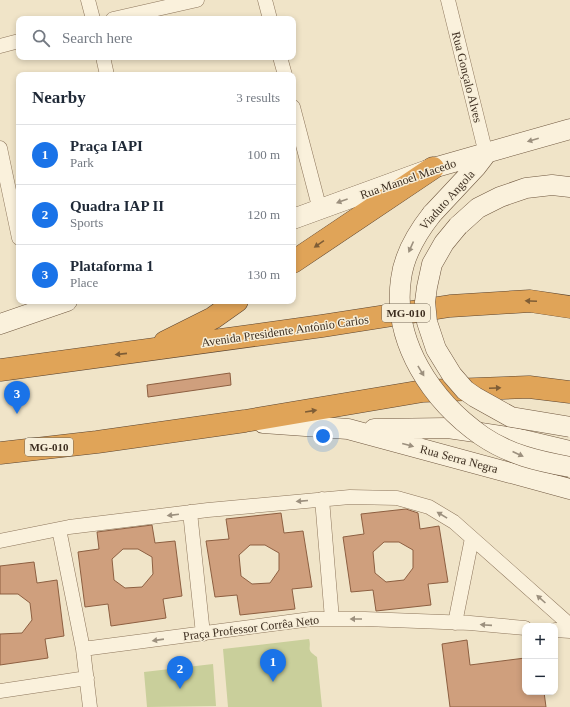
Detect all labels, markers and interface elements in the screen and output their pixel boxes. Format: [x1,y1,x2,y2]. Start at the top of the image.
search box [16,16,296,60]
icon: search [30,27,52,49]
text: Search here [62,30,132,46]
street label: Rua Gonçalo Alves [449,30,485,124]
text: Nearby [32,88,86,107]
text: 3 results [236,90,280,105]
one-way arrow [526,137,538,143]
text: Praça IAPI [70,138,143,154]
text: 1 [42,147,48,162]
text: 100 m [247,147,280,162]
text: Park [70,155,94,170]
street label: Rua Manoel Macedo [358,156,458,202]
street label: Viaduto Angola [417,167,478,233]
text: Quadra IAP II [70,198,164,214]
one-way arrow [336,199,348,205]
text: 2 [42,207,48,222]
text: 120 m [247,207,280,222]
text: Sports [70,215,103,230]
one-way arrow [314,240,324,248]
one-way arrow [408,241,414,252]
text: Plataforma 1 [70,258,154,274]
text: 3 [42,267,48,282]
text: 130 m [247,267,280,282]
text: Place [70,275,98,290]
one-way arrow [525,298,537,305]
road number: MG-010 [382,304,430,322]
street label: Avenida Presidente Antônio Carlos [200,312,370,350]
one-way arrow [115,350,127,357]
one-way arrow [418,365,425,377]
pin: 3 [4,381,30,414]
one-way arrow [489,385,502,391]
one-way arrow [305,408,317,414]
your location [313,426,333,446]
road number: MG-010 [25,438,73,456]
one-way arrow [401,442,414,448]
street label: Rua Serra Negra [419,442,500,476]
one-way arrow [512,451,523,457]
one-way arrow [296,498,308,505]
one-way arrow [166,511,179,518]
one-way arrow [437,511,447,519]
one-way arrow [536,595,546,604]
street label: Praça Professor Corrêa Neto [182,613,320,643]
one-way arrow [349,616,362,622]
one-way arrow [480,621,492,628]
map controls [522,623,558,695]
button: + [522,623,558,659]
one-way arrow [152,636,164,643]
pin: 1 [260,649,286,682]
pin: 2 [167,656,193,689]
button: − [522,659,558,695]

